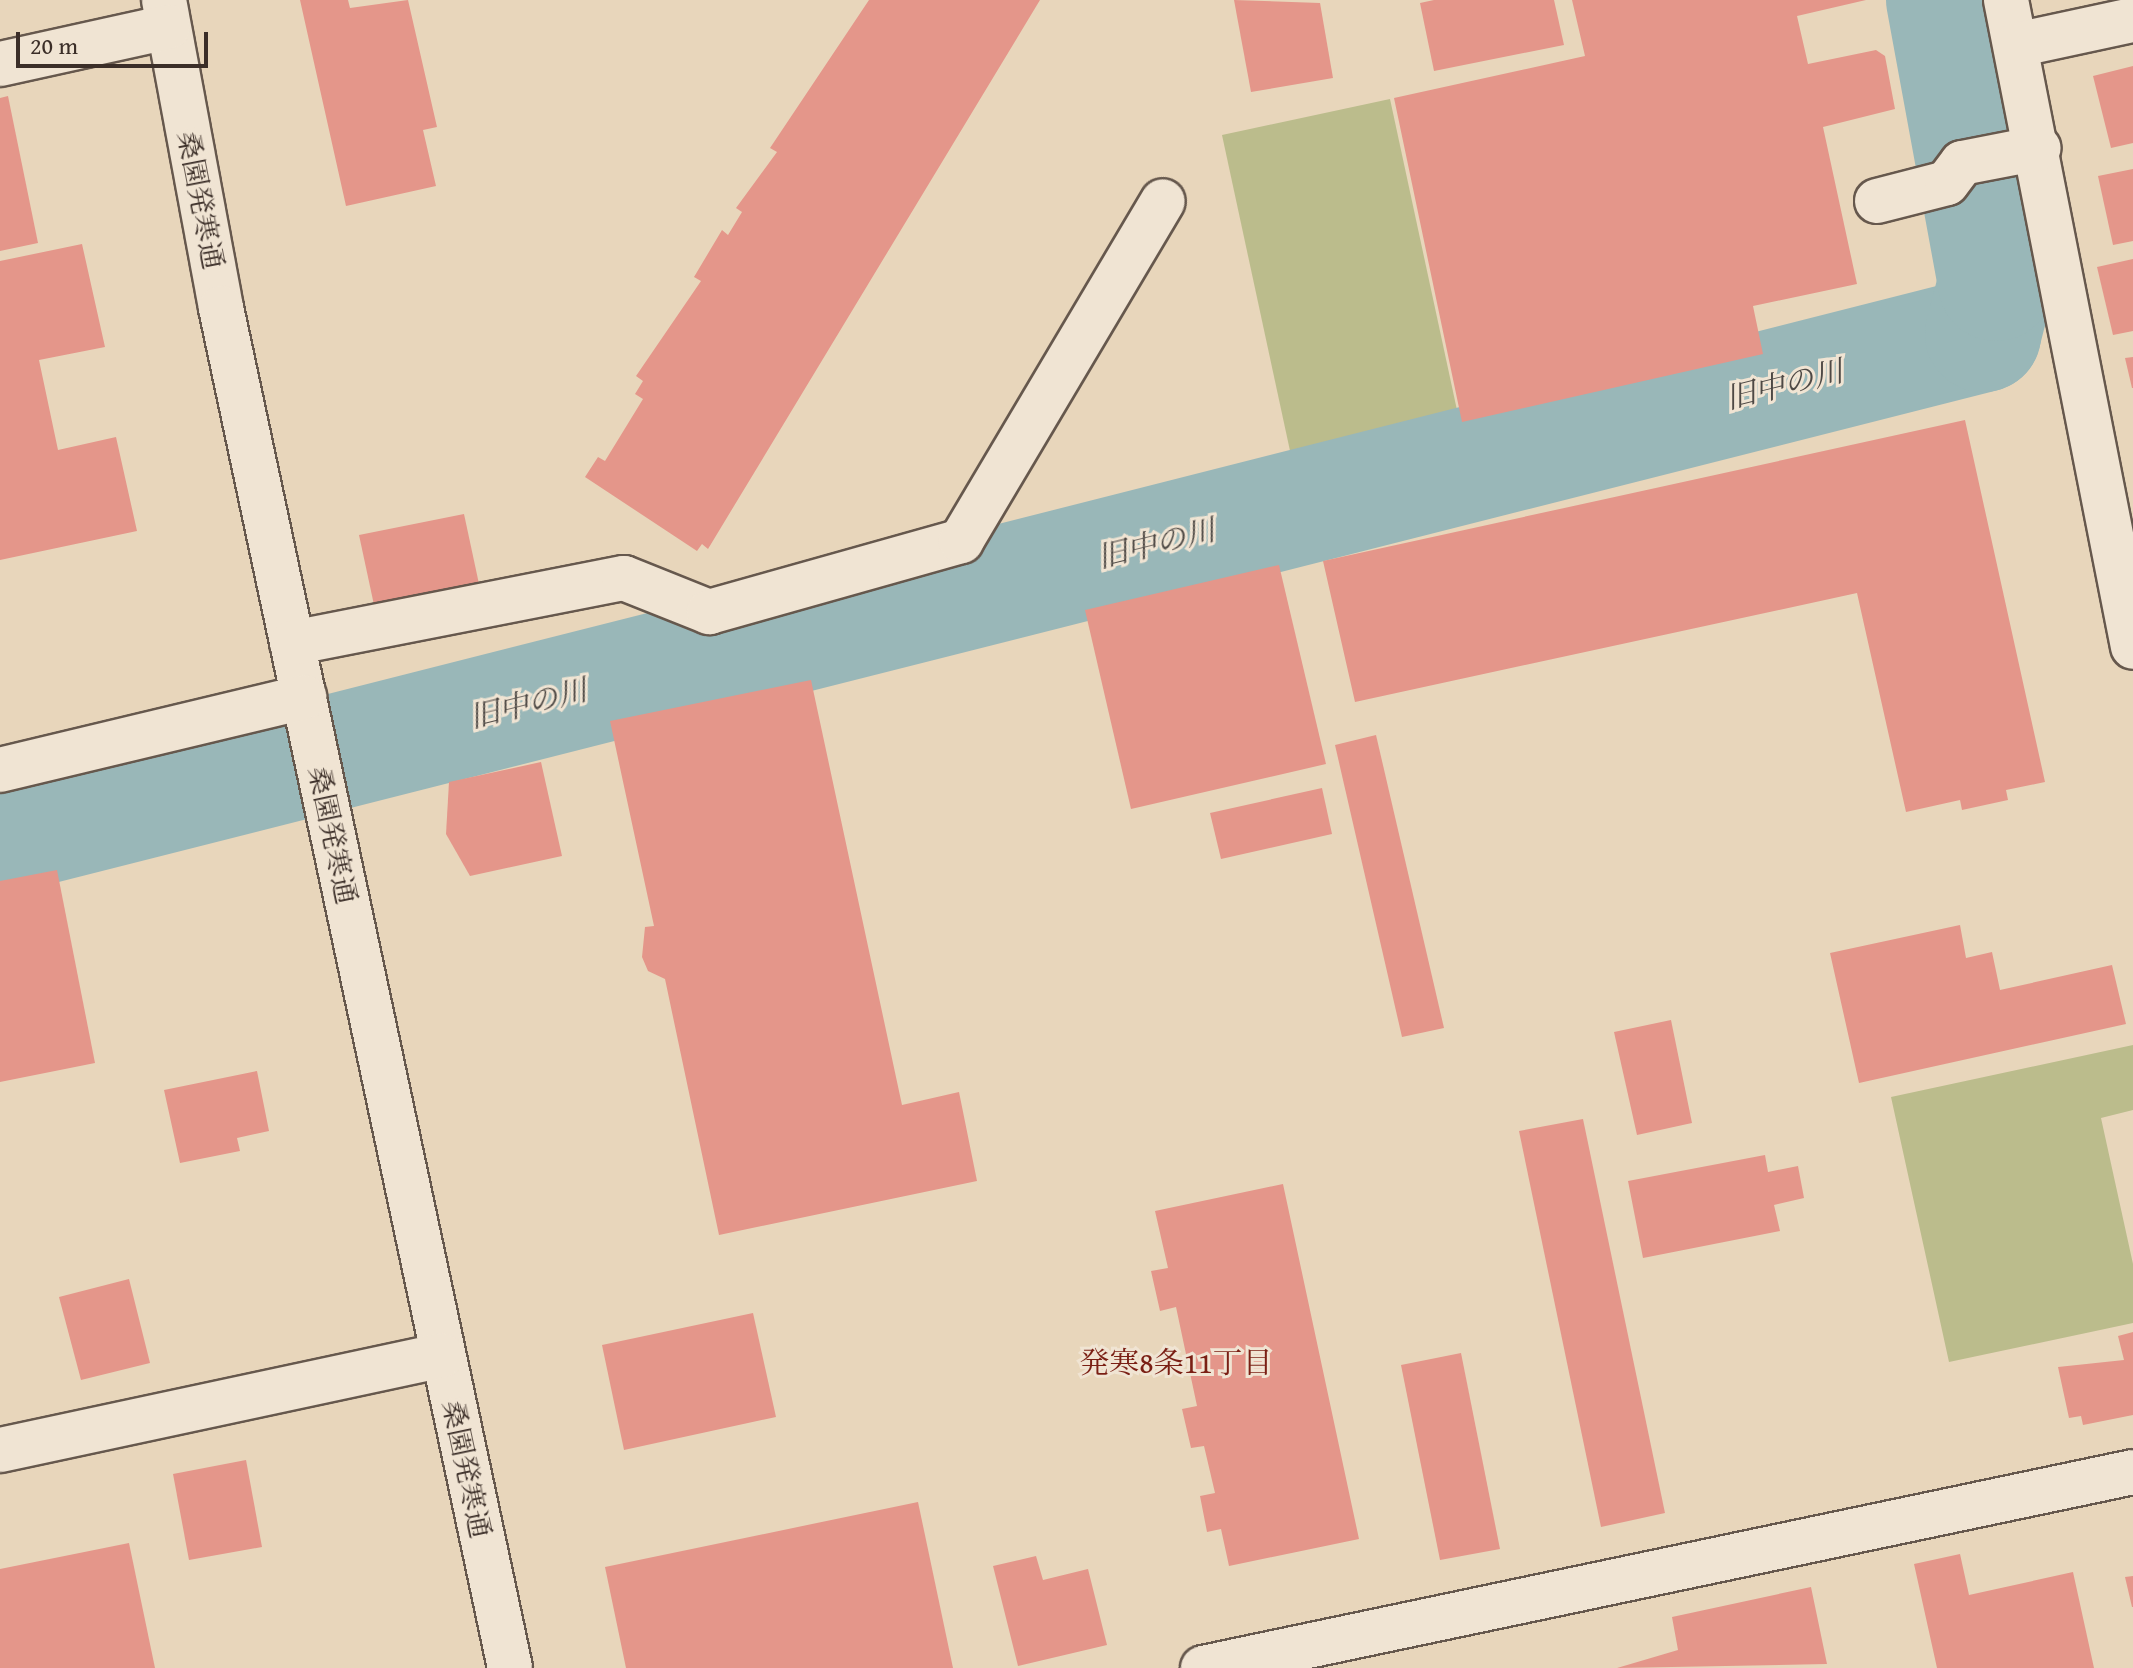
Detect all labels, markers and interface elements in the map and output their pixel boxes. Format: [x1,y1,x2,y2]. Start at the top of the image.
scale bar [20,16,212,66]
text: 20 m [30,28,78,63]
street label: 桑園発寒通 [171,128,231,272]
water label: 旧中の川 [1721,352,1847,416]
water label: 旧中の川 [1093,511,1219,575]
water label: 旧中の川 [465,671,591,735]
street label: 桑園発寒通 [302,763,364,907]
district label: 発寒8条11丁目 [1079,1344,1273,1380]
street label: 桑園発寒通 [436,1397,498,1541]

